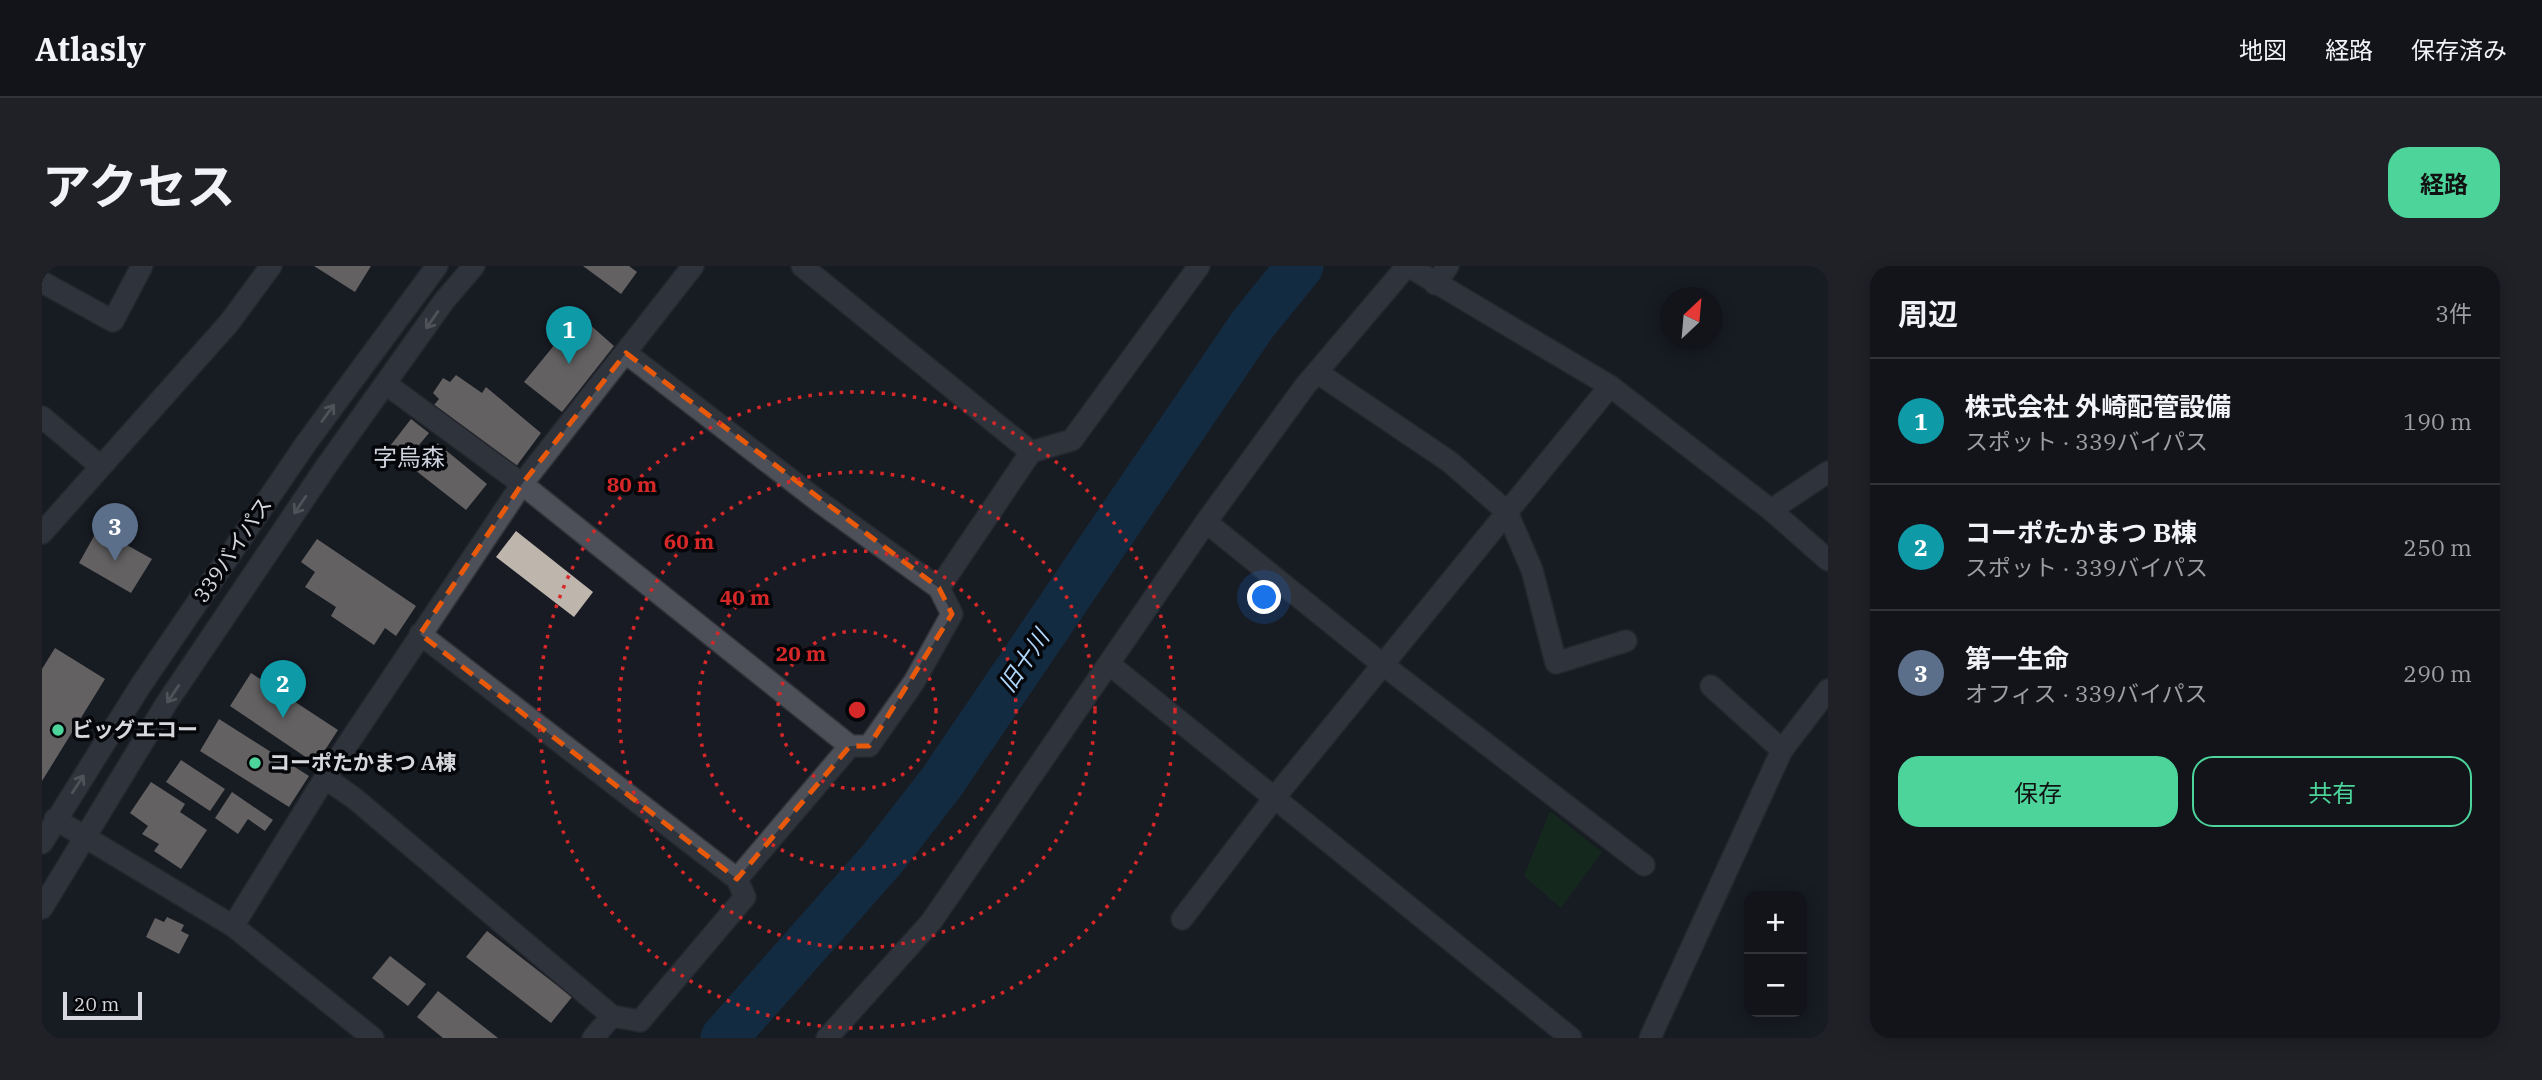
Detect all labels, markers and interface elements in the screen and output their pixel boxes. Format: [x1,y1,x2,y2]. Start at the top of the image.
text: Atlasly [35,27,146,70]
text: 地図 [2239,34,2287,66]
text: 経路 [2325,34,2373,66]
text: 保存済み [2411,34,2507,66]
button: 経路 [2388,147,2500,218]
text: アクセス [42,154,236,217]
north arrow [1660,287,1723,350]
text: 周辺 [1898,294,1958,333]
text: 3件 [2435,298,2472,328]
pin: 1 [546,306,592,364]
one-way arrow [425,309,439,329]
text: 株式会社 外崎配管設備 [1965,389,2231,423]
one-way arrow [321,404,335,423]
text: 1 [1914,406,1928,436]
text: 190 m [2403,406,2472,436]
text: スポット · 339バイパス [1965,426,2208,456]
district label: 字烏森 [373,441,445,473]
text: 80 m [607,470,657,498]
street label: 339バイパス [187,491,278,608]
one-way arrow [293,495,307,514]
pin: 3 [92,503,138,561]
text: コーポたかまつ B棟 [1965,515,2197,549]
text: 60 m [664,527,714,555]
text: 2 [1914,532,1928,562]
text: 250 m [2403,532,2472,562]
text: スポット · 339バイパス [1965,552,2208,582]
your location [1247,580,1281,614]
text: 40 m [720,583,770,611]
water label: 旧十川 [991,621,1057,697]
text: 20 m [776,639,826,667]
text: 第一生命 [1965,641,2069,675]
text: 3 [1914,658,1928,688]
text: 290 m [2403,658,2472,688]
pin: 2 [260,660,306,718]
text: オフィス · 339バイパス [1965,678,2208,708]
one-way arrow [166,684,180,703]
centre of rings [845,698,869,722]
place label: ビッグエコー [72,715,198,743]
marker: ビッグエコー [50,722,66,738]
place label: コーポたかまつ A棟 [269,748,457,776]
marker: コーポたかまつ A棟 [247,755,263,771]
button: 保存 [1898,756,2178,827]
button: 共有 [2192,756,2472,827]
one-way arrow [71,775,85,795]
map controls [1744,891,1807,1017]
button: + [1744,891,1807,954]
button: − [1744,954,1807,1017]
scale bar [63,989,142,1021]
text: 20 m [74,992,119,1016]

